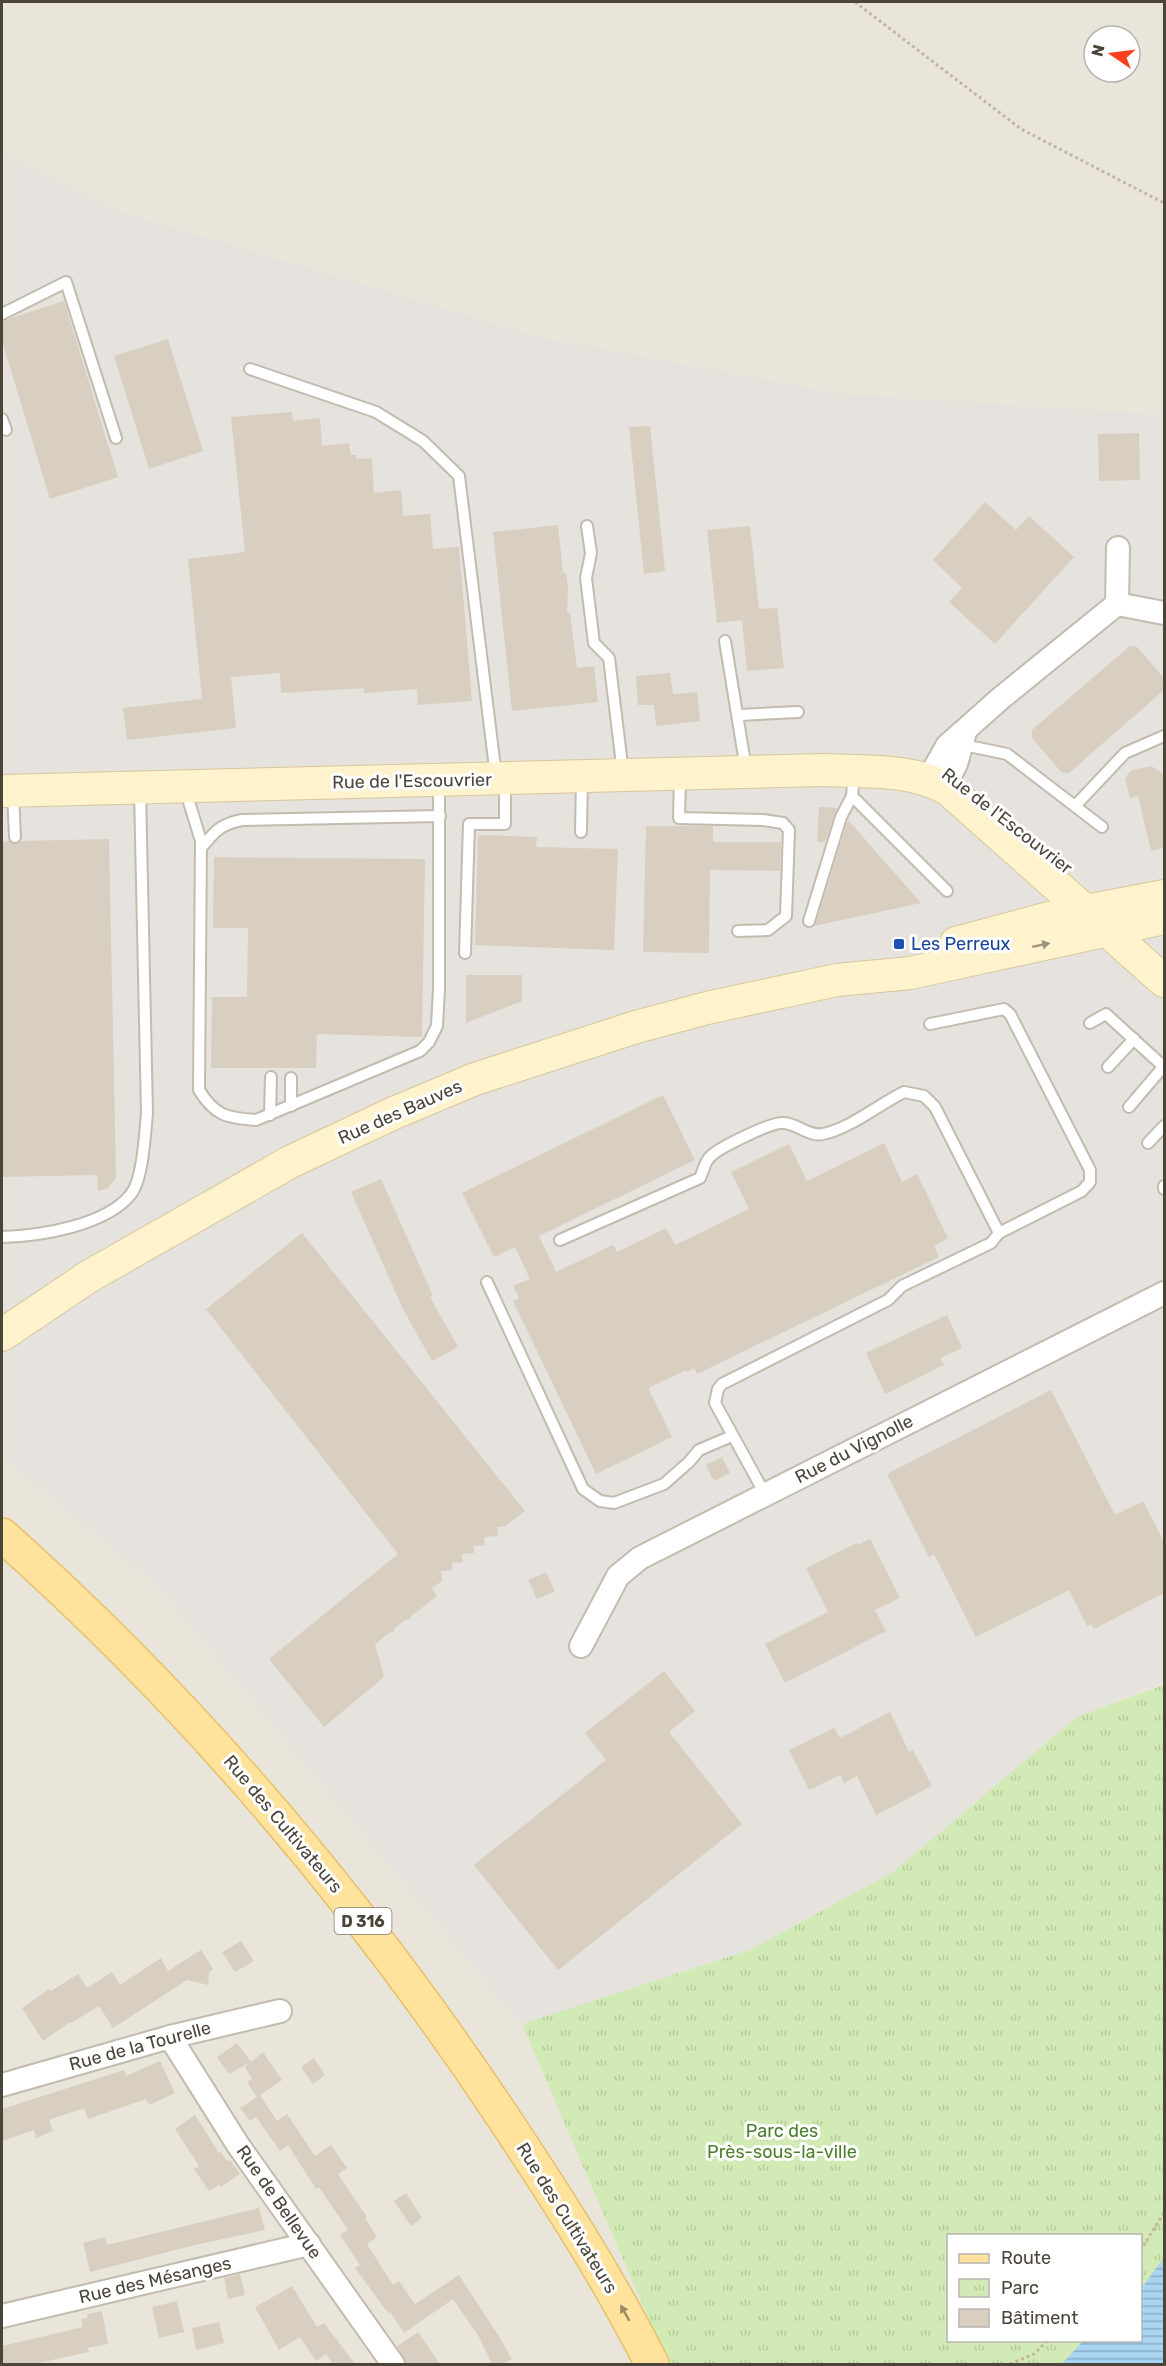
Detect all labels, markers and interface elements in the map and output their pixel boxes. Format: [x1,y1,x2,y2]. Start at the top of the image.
north arrow [1082,24,1142,84]
text: N [1087,43,1109,58]
street label: Rue de l'Escouvrier [937,763,1077,879]
street label: Rue de l'Escouvrier [332,769,492,793]
place label: Les Perreux [911,933,1011,955]
marker: Les Perreux [892,937,906,951]
one-way arrow [1031,939,1050,949]
street label: Rue des Bauves [335,1075,465,1149]
street label: Rue du Vignolle [791,1410,917,1488]
street label: Rue des Cultivateurs [219,1750,347,1898]
road number: D 316 [334,1908,392,1934]
street label: Rue de la Tourelle [67,2016,213,2076]
park label: Parc des Près-sous-la-ville [707,2120,857,2163]
street label: Rue des Cultivateurs [512,2139,622,2297]
street label: Rue de Bellevue [232,2141,326,2263]
legend [947,2234,1142,2342]
text: Route [1001,2247,1051,2269]
street label: Rue des Mésanges [77,2252,233,2308]
text: Parc [1001,2277,1039,2299]
one-way arrow [619,2305,630,2321]
text: Bâtiment [1001,2307,1078,2329]

